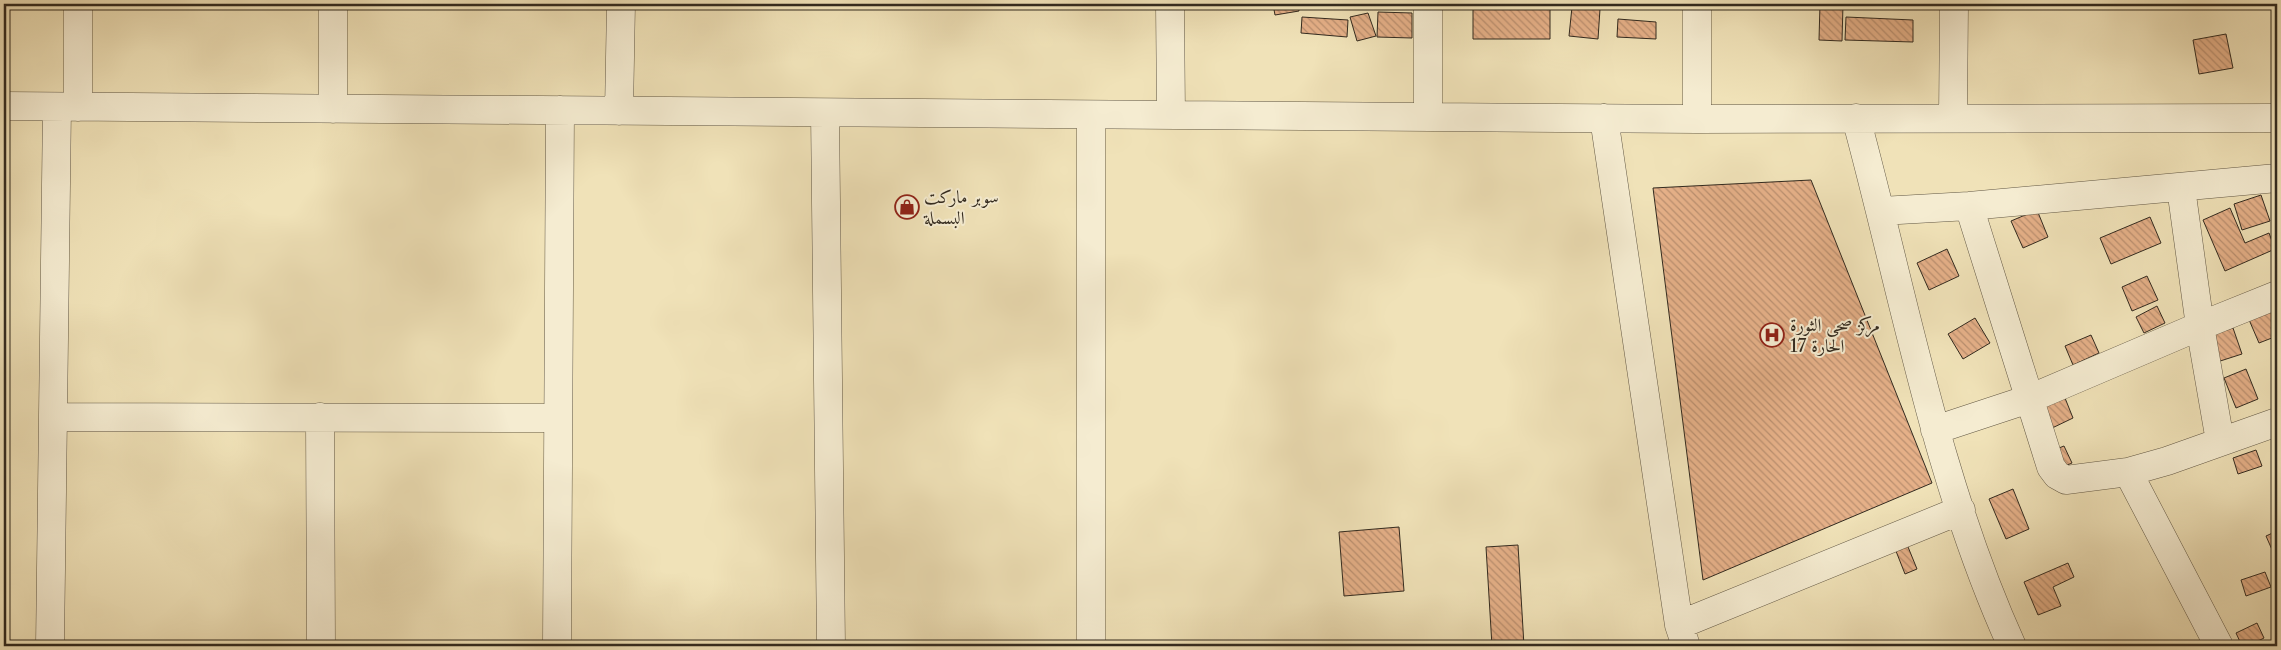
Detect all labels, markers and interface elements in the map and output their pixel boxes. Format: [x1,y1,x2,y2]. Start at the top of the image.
place label: سوبر ماركت البسملة [923,186,999,229]
shop icon: سوبر ماركت البسملة [894,194,920,220]
place label: مركز صحي الثورة الحارة 17 [1790,314,1880,357]
hospital icon: مركز صحي الثورة الحارة 17 [1759,322,1785,348]

